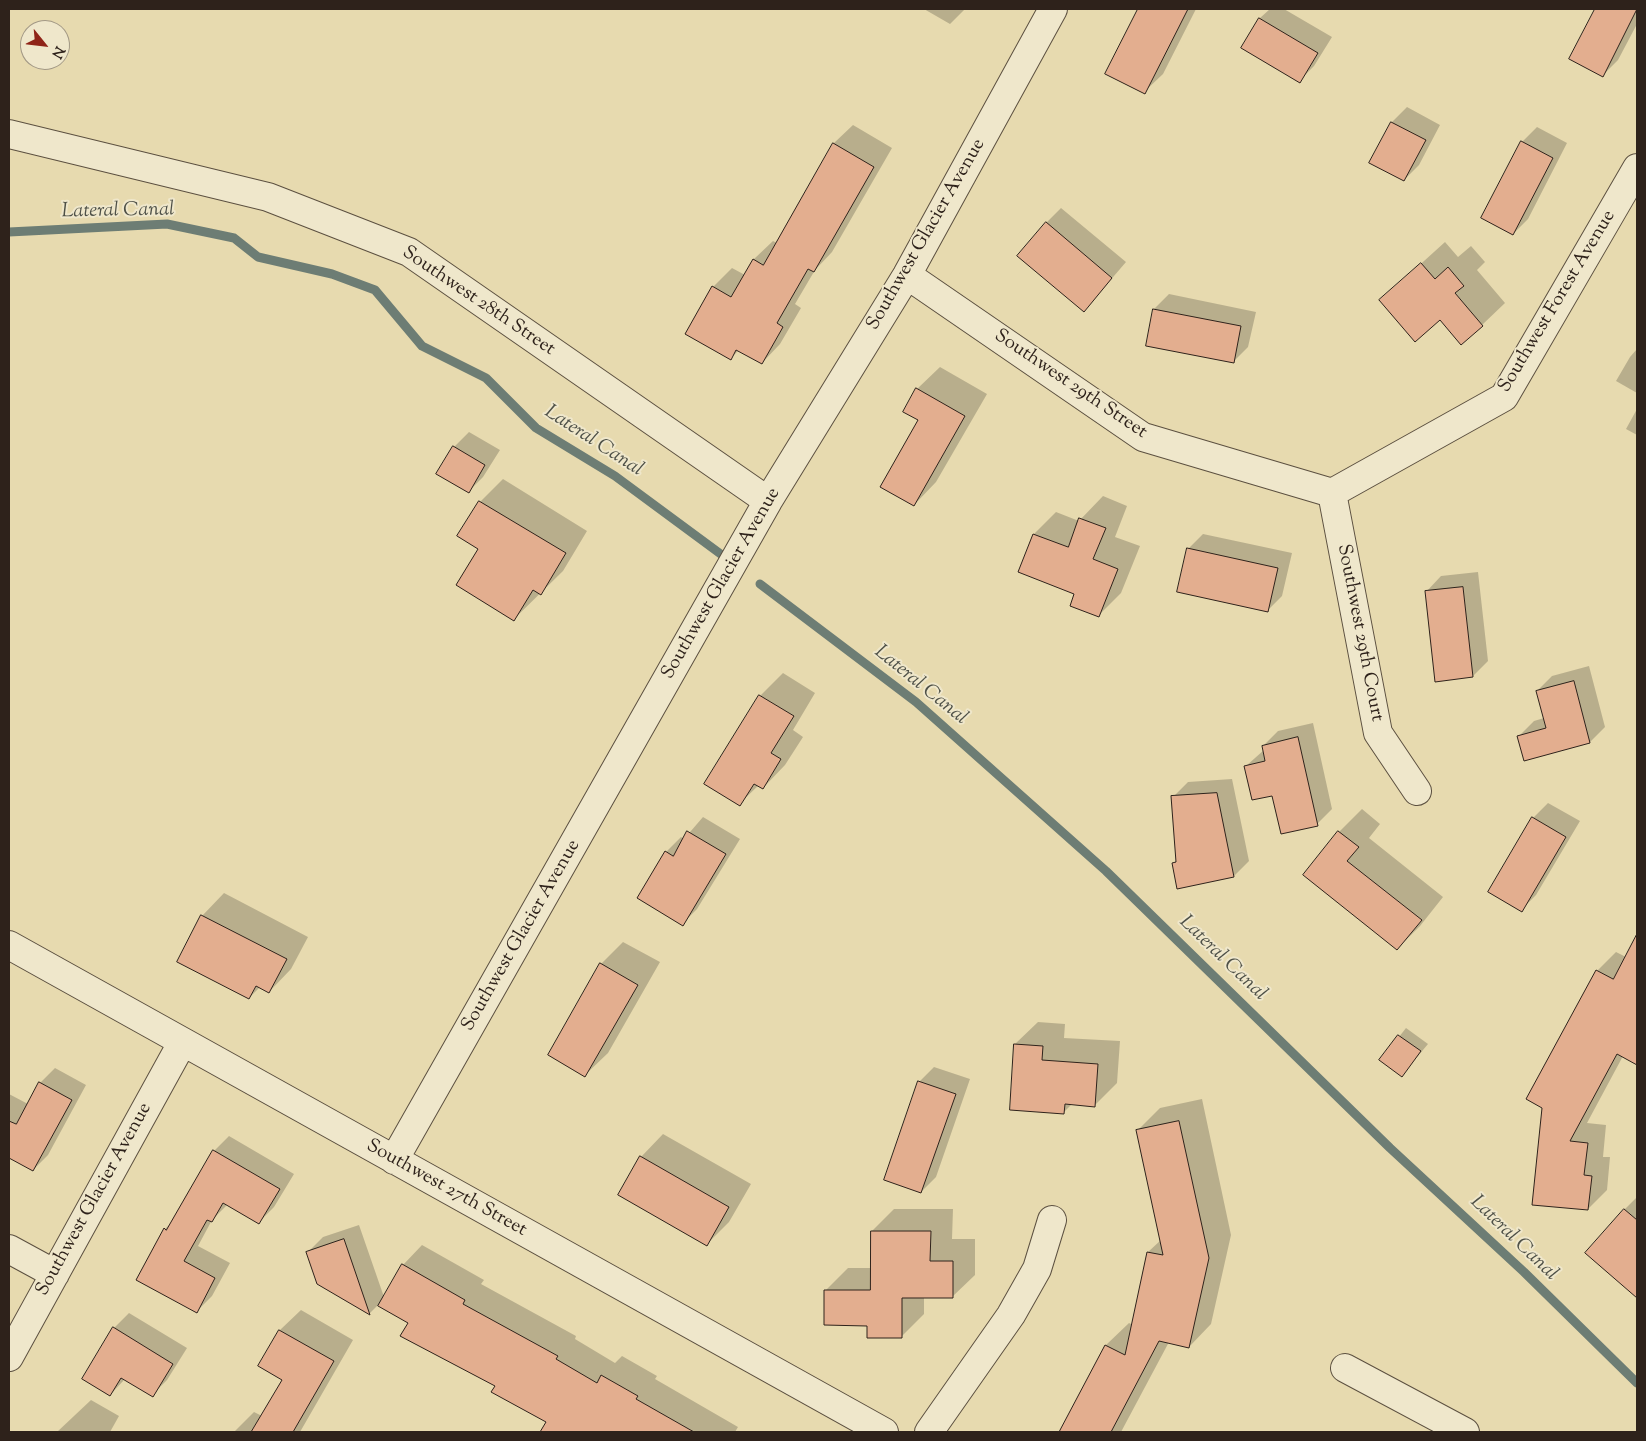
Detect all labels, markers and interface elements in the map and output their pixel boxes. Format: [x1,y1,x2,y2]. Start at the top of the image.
north arrow [20,20,70,70]
text: N [46,42,69,62]
street label: Southwest Glacier Avenue [863,135,991,335]
water label: Lateral Canal [61,199,175,225]
street label: Southwest Forest Avenue [1494,207,1622,397]
street label: Southwest 28th Street [397,242,559,362]
street label: Southwest 29th Street [989,325,1151,445]
water label: Lateral Canal [539,401,647,483]
street label: Southwest Glacier Avenue [658,484,786,684]
street label: Southwest 29th Court [1331,542,1387,724]
water label: Lateral Canal [869,641,971,731]
street label: Southwest Glacier Avenue [458,836,586,1036]
water label: Lateral Canal [1173,911,1271,1007]
street label: Southwest Glacier Avenue [32,1099,158,1301]
street label: Southwest 27th Street [362,1135,530,1243]
water label: Lateral Canal [1464,1191,1562,1287]

